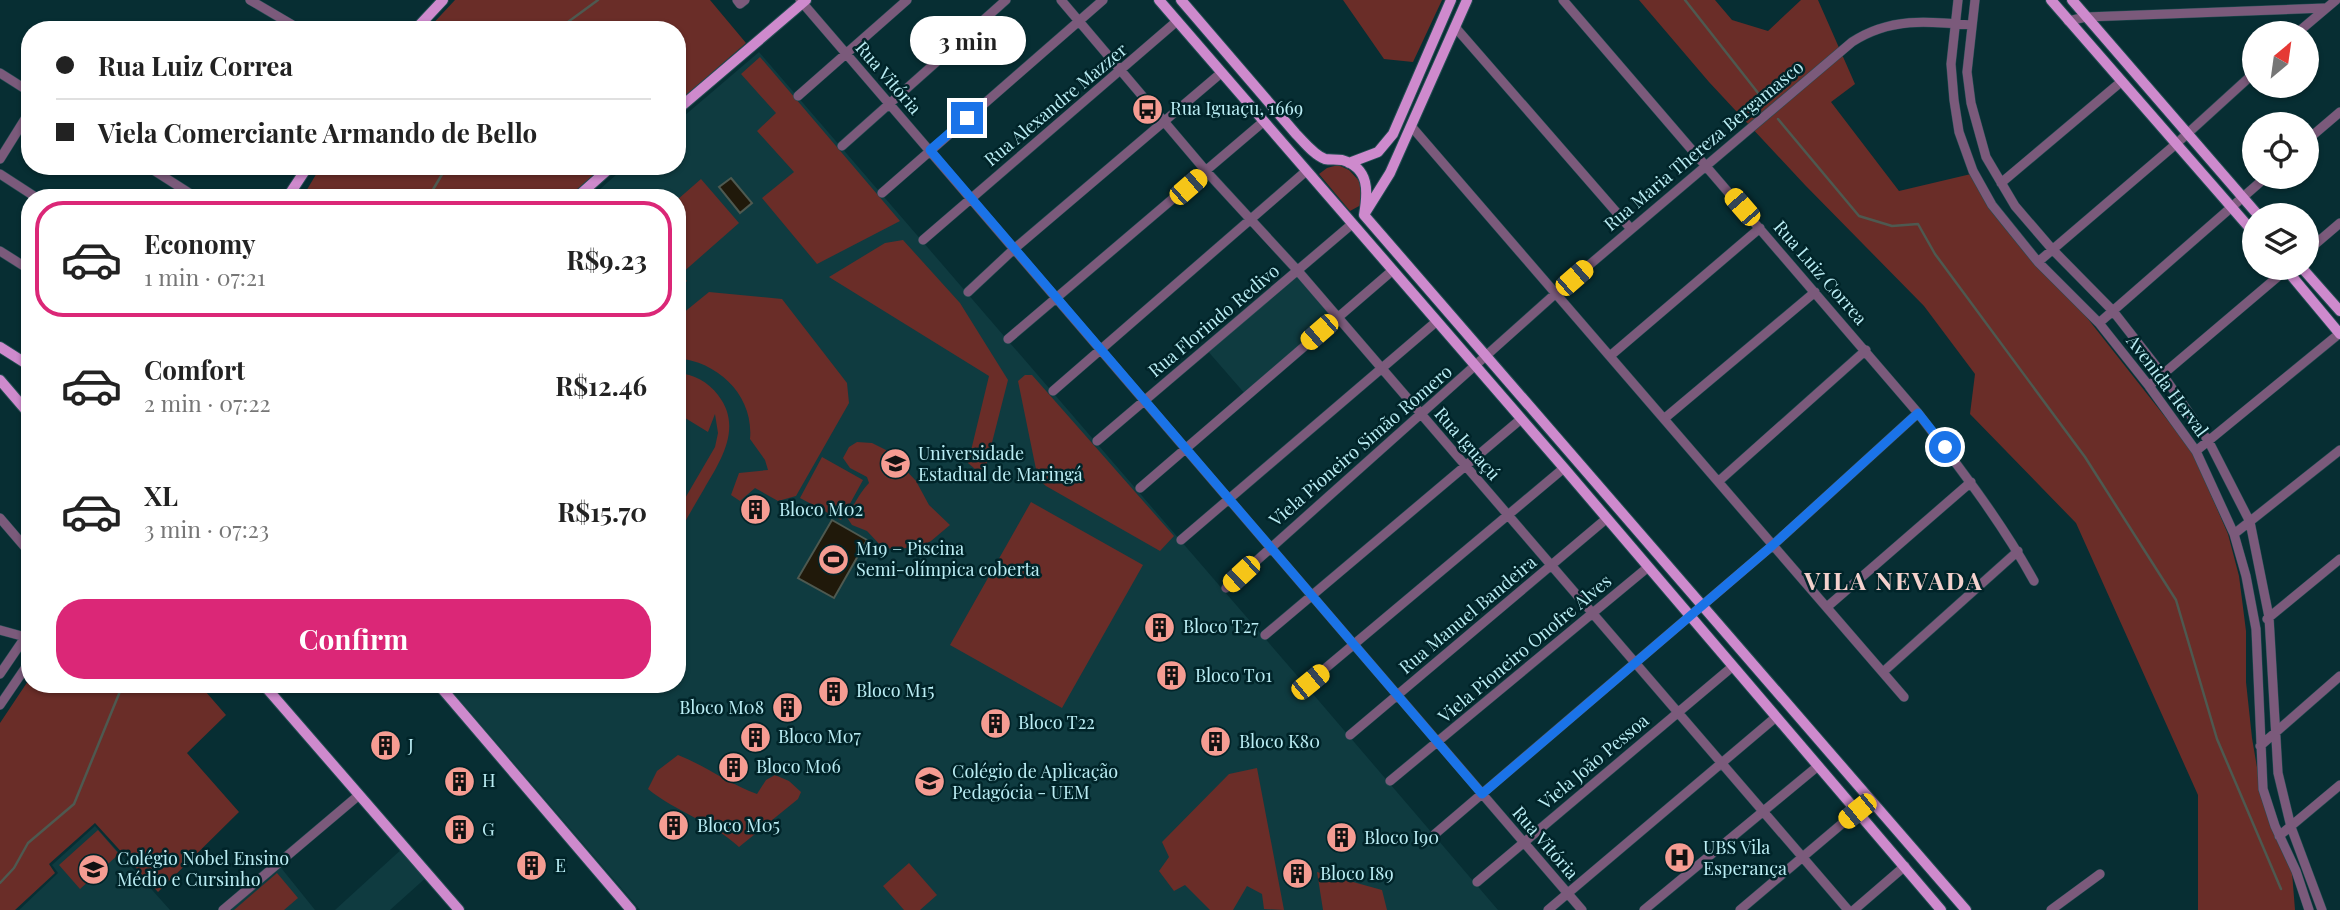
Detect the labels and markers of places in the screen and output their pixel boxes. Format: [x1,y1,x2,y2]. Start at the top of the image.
bus stop icon: Rua Iguaçu, 1669 [1130,92,1164,126]
place label: Rua Iguaçu, 1669 [1170,96,1303,120]
place label: Universidade Estadual de Maringá [918,441,1083,486]
school or university icon: Universidade Estadual de Maringá [878,447,912,481]
building icon: Bloco M02 [739,493,773,527]
place label: Bloco M02 [779,497,863,521]
place label: M19 – Piscina Semi-olímpica coberta [856,536,1040,581]
sports icon: M19 – Piscina Semi-olímpica coberta [816,542,850,576]
building icon: Bloco T27 [1143,610,1177,644]
place label: Bloco T27 [1183,614,1259,638]
building icon: Bloco T01 [1155,659,1189,693]
place label: Bloco T01 [1195,663,1273,687]
building icon: Bloco M15 [816,674,850,708]
place label: Bloco M15 [856,678,935,702]
building icon: Bloco M08 [770,691,804,725]
place label: Bloco M08 [679,695,764,719]
building icon: Bloco T22 [978,706,1012,740]
place label: Bloco T22 [1018,710,1095,734]
building icon: Bloco M07 [738,720,772,754]
place label: Bloco M07 [778,724,861,748]
building icon: Bloco K80 [1199,725,1233,759]
building icon: J [368,729,402,763]
place label: Bloco K80 [1239,729,1320,753]
place label: J [407,733,414,757]
building icon: Bloco M06 [716,750,750,784]
place label: Bloco M06 [756,754,841,778]
place label: Colégio de Aplicação Pedagócia - UEM [952,759,1118,804]
building icon: H [442,764,476,798]
school or university icon: Colégio de Aplicação Pedagócia - UEM [912,765,946,799]
place label: H [482,768,496,792]
building icon: Bloco M05 [657,809,691,843]
building icon: G [442,813,476,847]
place label: Bloco M05 [697,813,780,837]
place label: G [482,817,495,841]
building icon: Bloco I90 [1324,821,1358,855]
place label: Bloco I90 [1364,825,1439,849]
place label: UBS Vila Esperança [1703,835,1787,880]
hospital icon: UBS Vila Esperança [1663,841,1697,875]
place label: Colégio Nobel Ensino Médio e Cursinho [117,846,289,891]
building icon: E [515,849,549,883]
school or university icon: Colégio Nobel Ensino Médio e Cursinho [77,852,111,886]
place label: E [555,853,566,877]
building icon: Bloco I89 [1280,857,1314,891]
place label: Bloco I89 [1320,861,1394,885]

